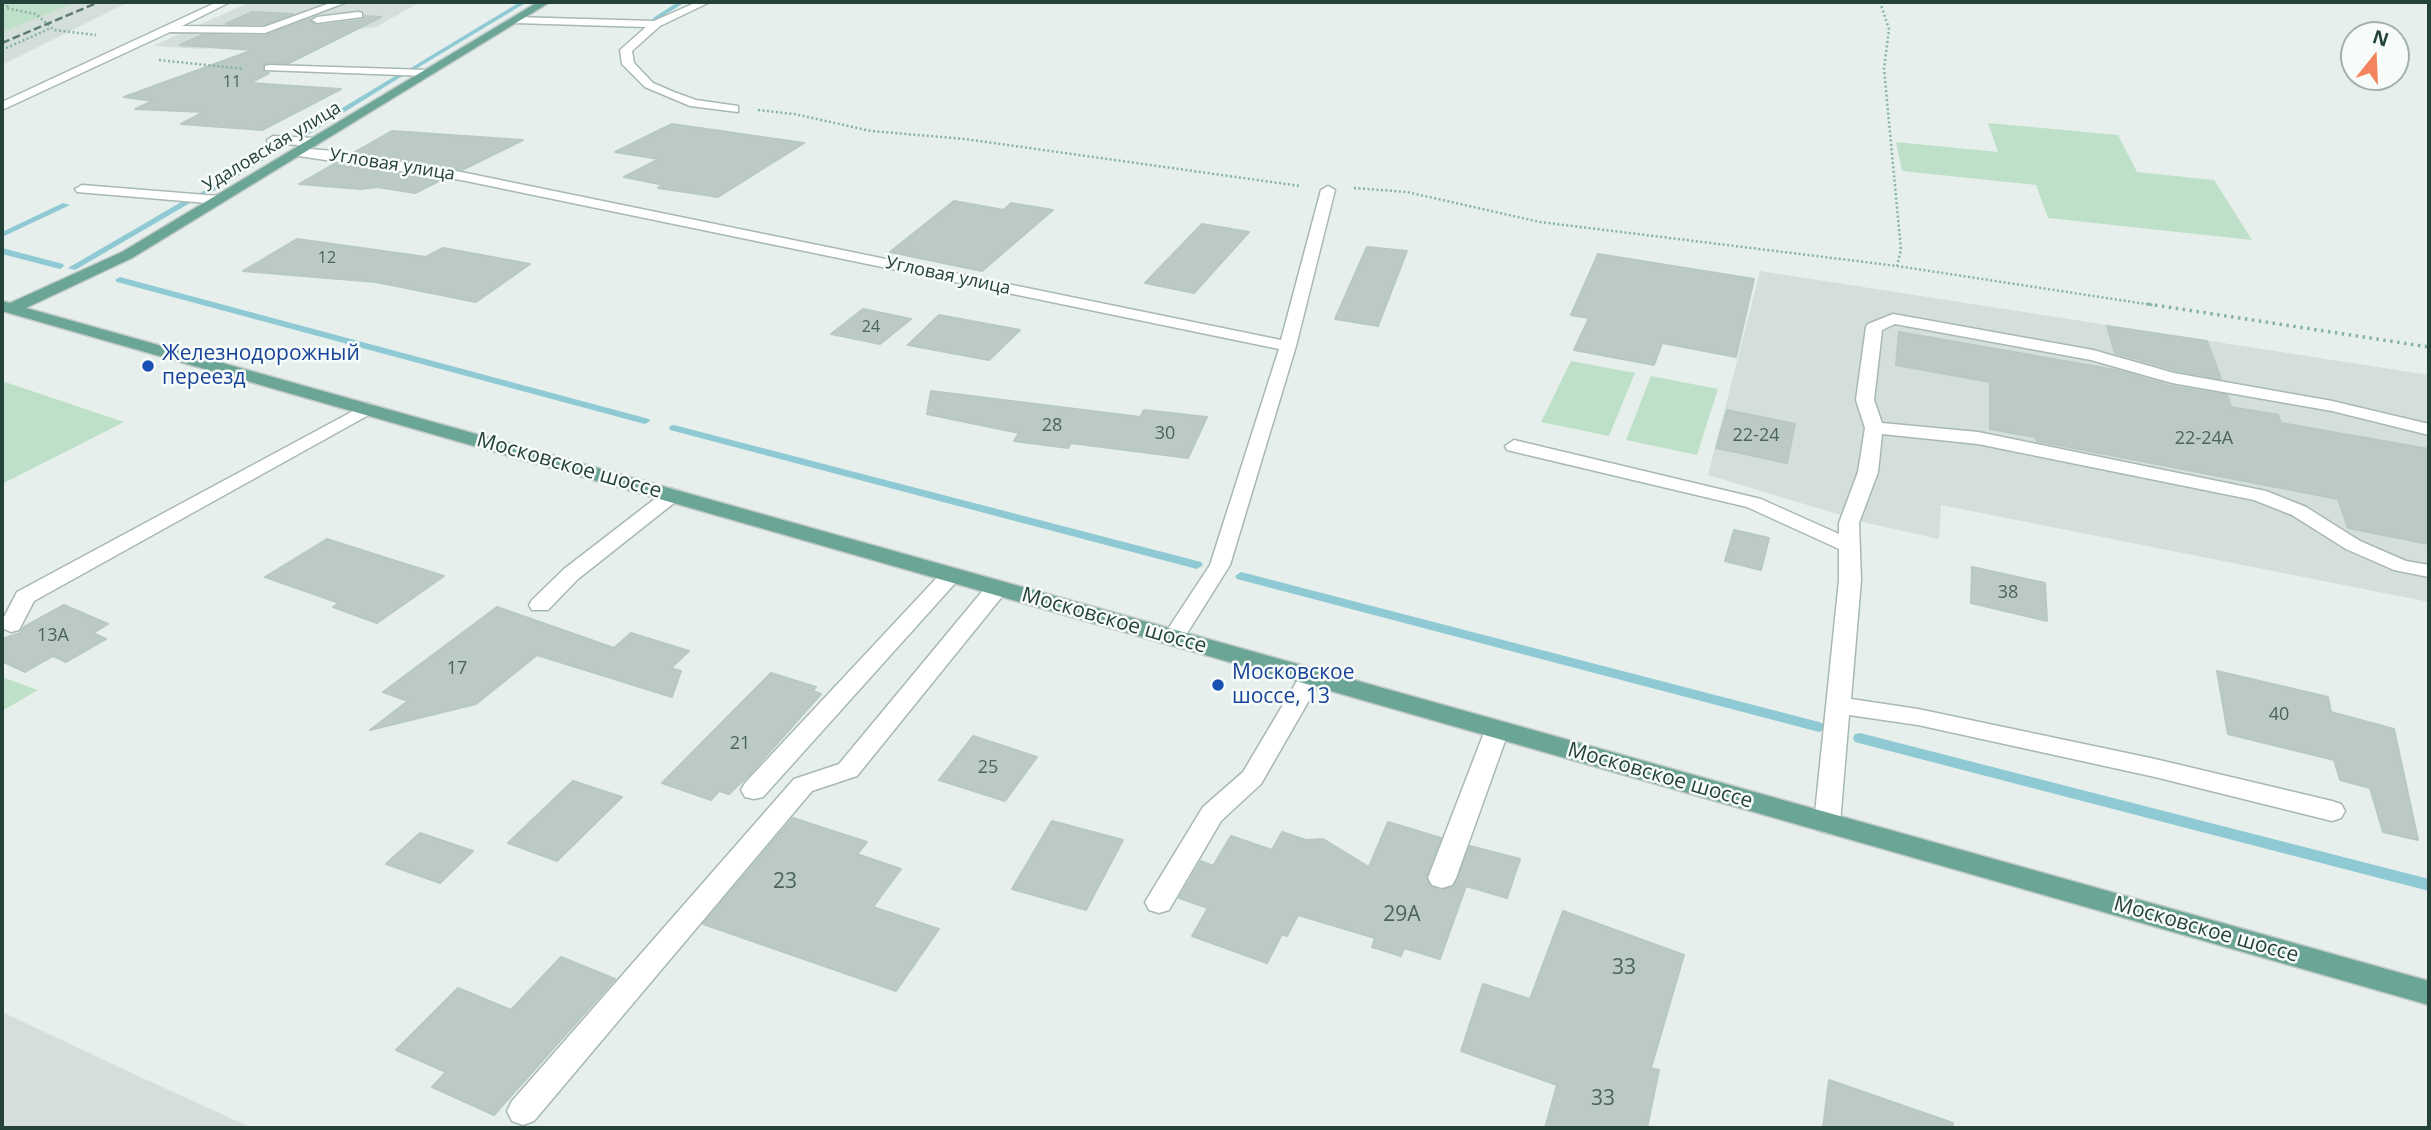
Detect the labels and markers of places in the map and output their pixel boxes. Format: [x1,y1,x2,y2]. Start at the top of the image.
place label: Железнодорожный переезд [162,341,360,391]
marker: Железнодорожный переезд [140,358,156,374]
place label: Московское шоссе, 13 [1232,660,1354,710]
marker: Московское шоссе, 13 [1210,677,1226,693]

